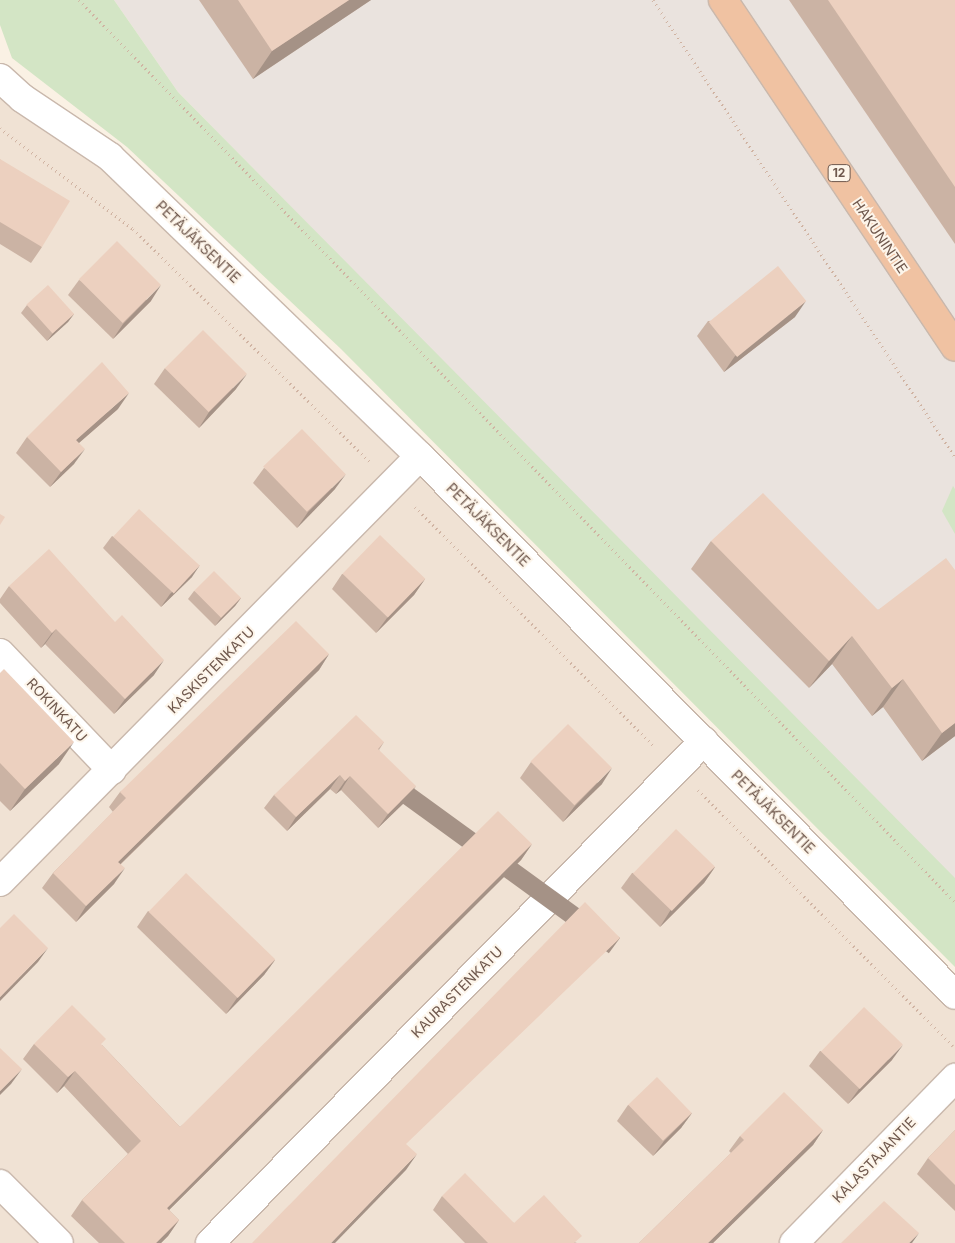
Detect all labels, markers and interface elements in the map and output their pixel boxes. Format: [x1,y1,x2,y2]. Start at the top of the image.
road number: 12 [826,164,852,182]
street label: HAKUNINTIE [849,196,911,276]
street label: PETÄJÄKSENTIE [152,198,244,286]
street label: PETÄJÄKSENTIE [443,480,533,570]
street label: KASKISTENKATU [164,623,258,717]
street label: ROKINKATU [23,675,91,745]
street label: PETÄJÄKSENTIE [728,767,818,857]
street label: KAURASTENKATU [408,943,506,1041]
street label: KALASTAJANTIE [829,1114,919,1206]

